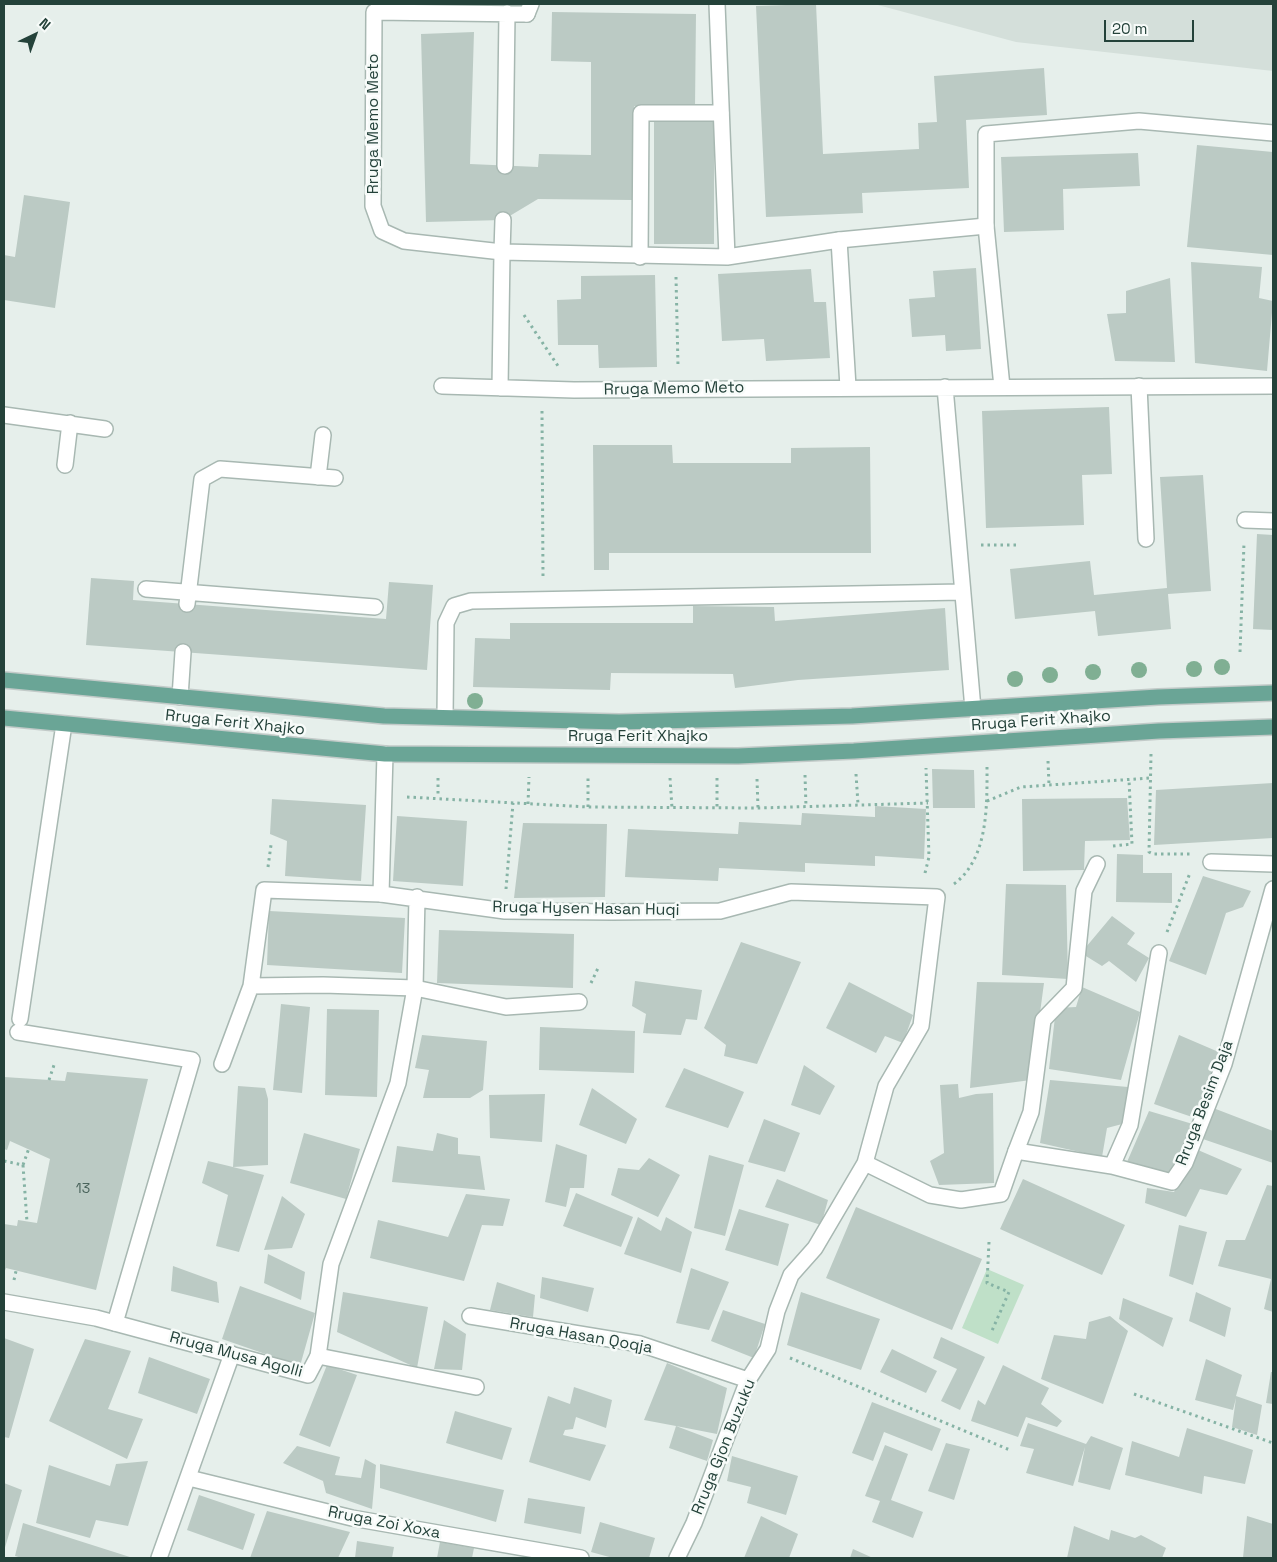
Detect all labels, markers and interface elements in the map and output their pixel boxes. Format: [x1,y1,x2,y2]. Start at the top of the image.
north arrow [10,10,60,60]
scale bar [1107,10,1197,42]
text: N [36,14,55,34]
text: 20 m [1112,19,1147,38]
street label: Rruga Memo Meto [364,54,384,194]
street label: Rruga Memo Meto [604,378,744,400]
street label: Rruga Ferit Xhajko [164,706,306,740]
street label: Rruga Ferit Xhajko [970,707,1112,735]
street label: Rruga Ferit Xhajko [568,727,708,747]
street label: Rruga Hysen Hasan Huqi [492,898,680,920]
street label: Rruga Besim Daja [1172,1038,1238,1168]
house number: 13 [76,1181,90,1197]
street label: Rruga Hasan Qoqja [508,1314,654,1358]
street label: Rruga Musa Agolli [167,1328,305,1382]
street label: Rruga Gjon Buzuku [688,1376,760,1518]
street label: Rruga Zoi Xoxa [326,1503,442,1543]

